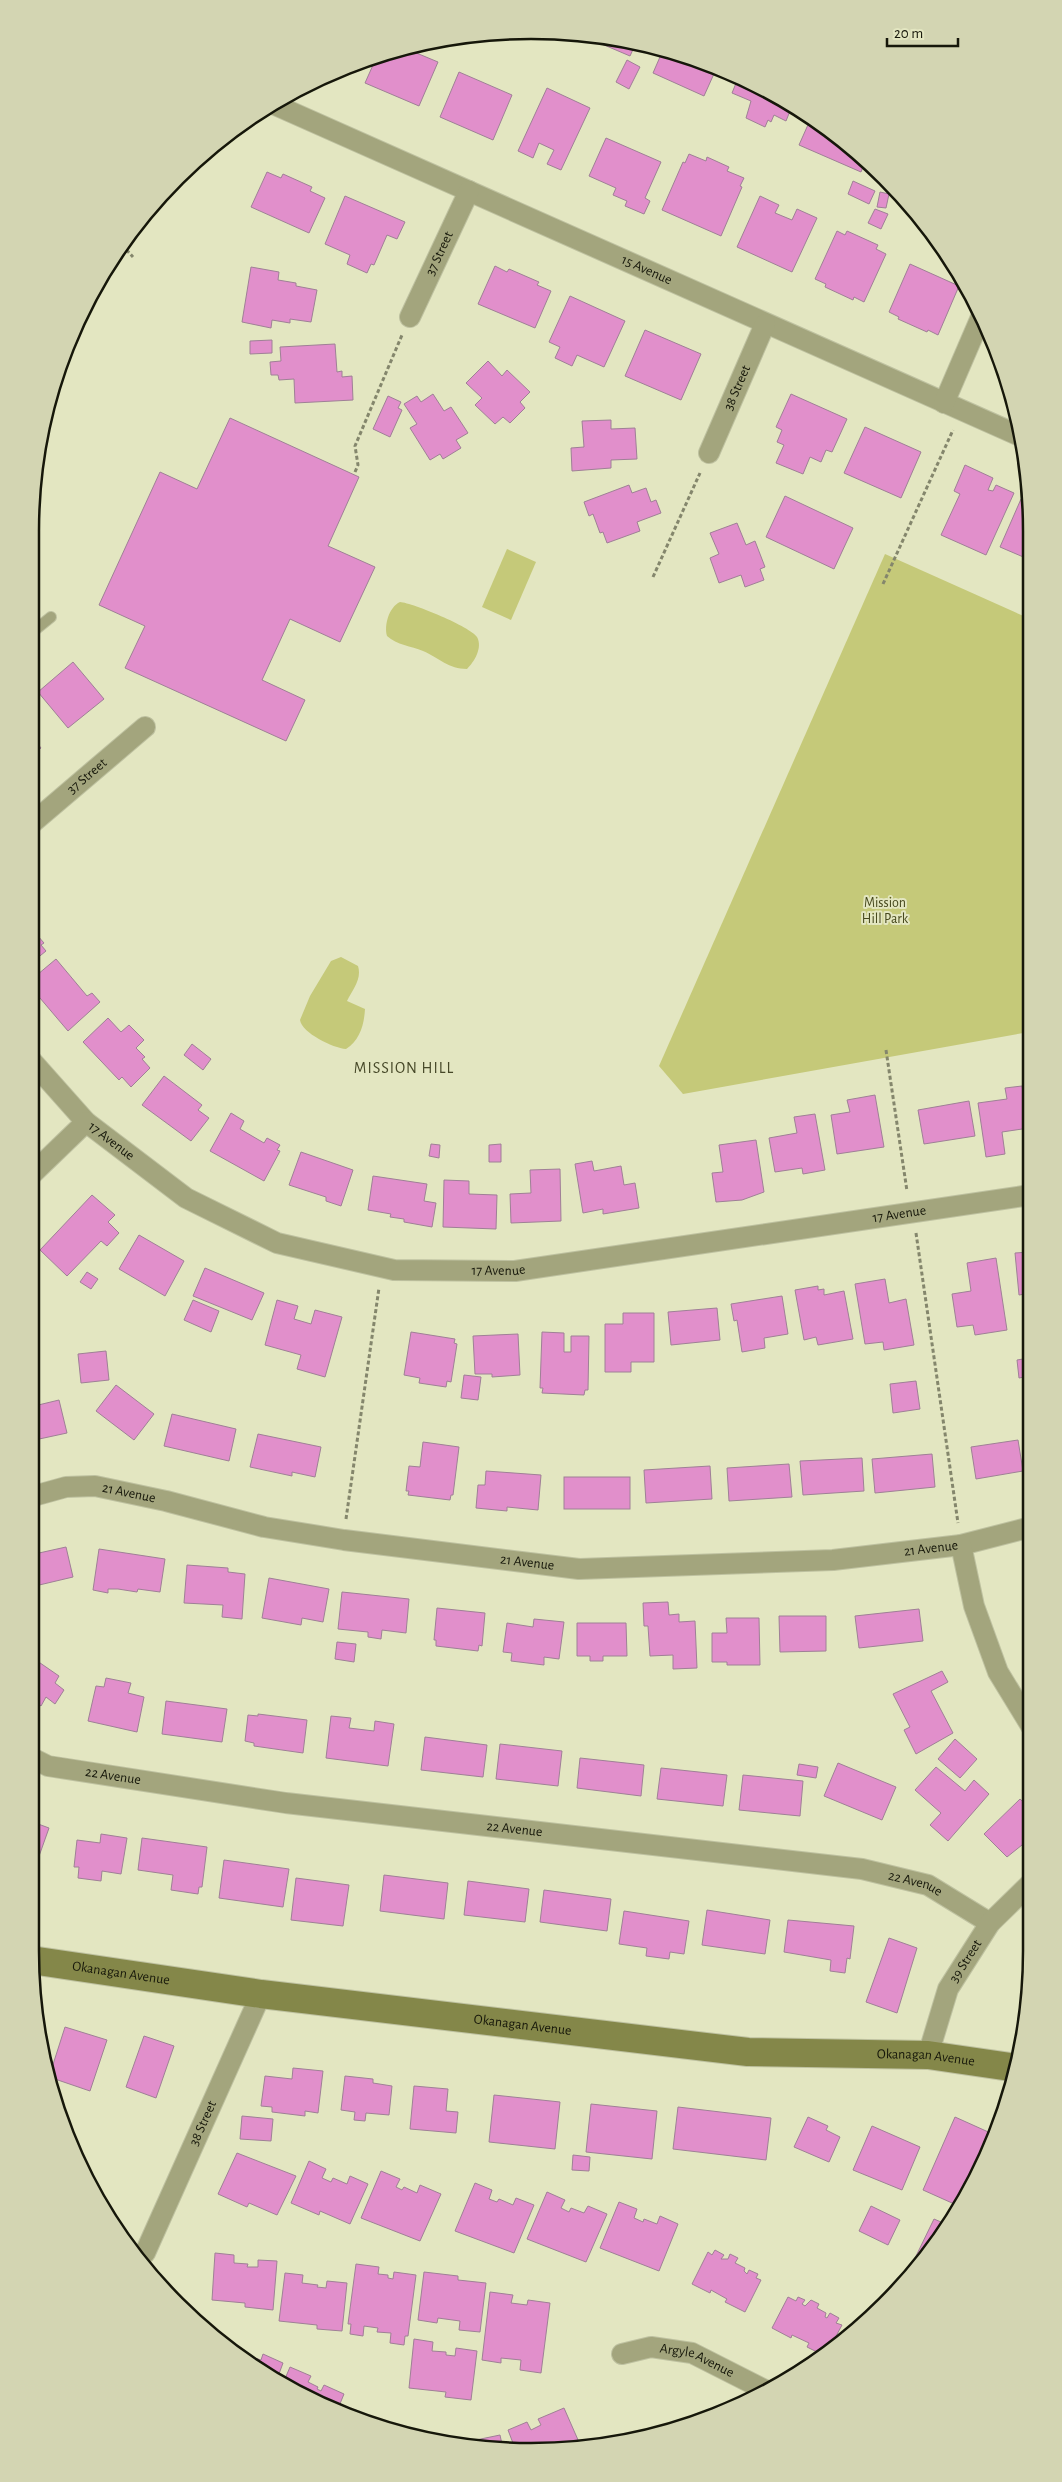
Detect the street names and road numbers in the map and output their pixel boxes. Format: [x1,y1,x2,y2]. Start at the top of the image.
street label: 37 Street [423,229,456,278]
street label: 15 Avenue [619,253,674,287]
street label: 38 Street [721,363,753,413]
street label: 37 Street [65,755,110,797]
street label: 17 Avenue [86,1119,137,1163]
street label: 17 Avenue [872,1203,927,1225]
street label: 17 Avenue [472,1263,526,1278]
street label: 21 Avenue [101,1481,157,1506]
street label: 21 Avenue [903,1538,959,1559]
street label: 21 Avenue [499,1552,555,1573]
street label: 22 Avenue [84,1765,142,1787]
street label: 22 Avenue [486,1819,543,1839]
street label: 22 Avenue [887,1869,945,1899]
street label: 39 Street [947,1937,985,1985]
street label: Okanagan Avenue [71,1959,171,1987]
street label: Okanagan Avenue [473,2012,572,2038]
street label: Okanagan Avenue [877,2047,976,2069]
street label: 38 Street [187,2098,219,2148]
street label: Argyle Avenue [659,2341,736,2380]

